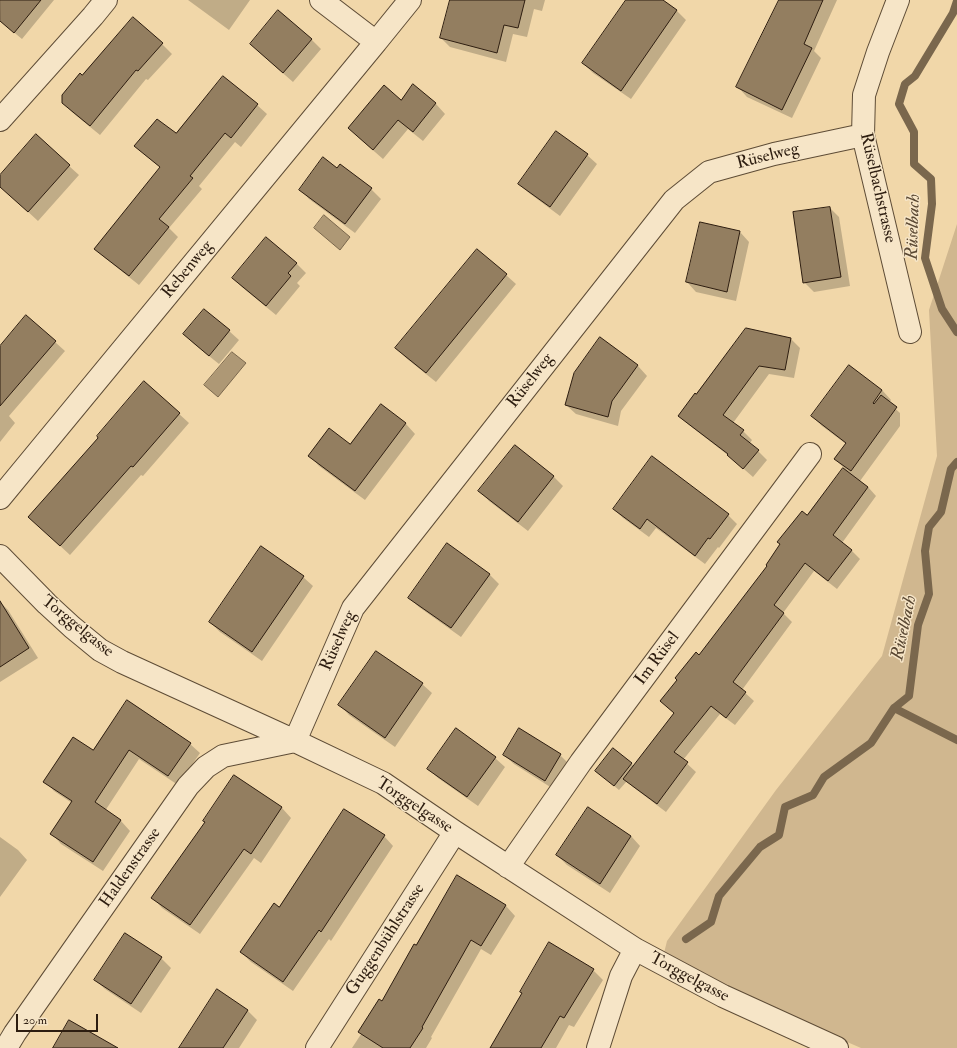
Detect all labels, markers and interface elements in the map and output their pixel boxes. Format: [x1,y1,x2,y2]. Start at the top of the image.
street label: Rüselbachstrasse [854,131,900,245]
street label: Rüselweg [735,139,801,175]
water label: Rüselbach [902,194,926,260]
street label: Rebenweg [158,237,218,303]
street label: Rüselweg [503,350,559,412]
street label: Torggelgasse [37,592,117,662]
water label: Rüselbach [888,593,922,663]
street label: Rüselweg [317,608,361,674]
street label: Im Rüsel [631,628,685,690]
street label: Torggelgasse [372,774,456,838]
street label: Haldenstrasse [96,824,166,912]
street label: Guggenbühlstrasse [342,880,430,1000]
street label: Torggelgasse [646,949,732,1007]
scale bar [18,1006,100,1032]
text: 20 m [23,1013,47,1028]

